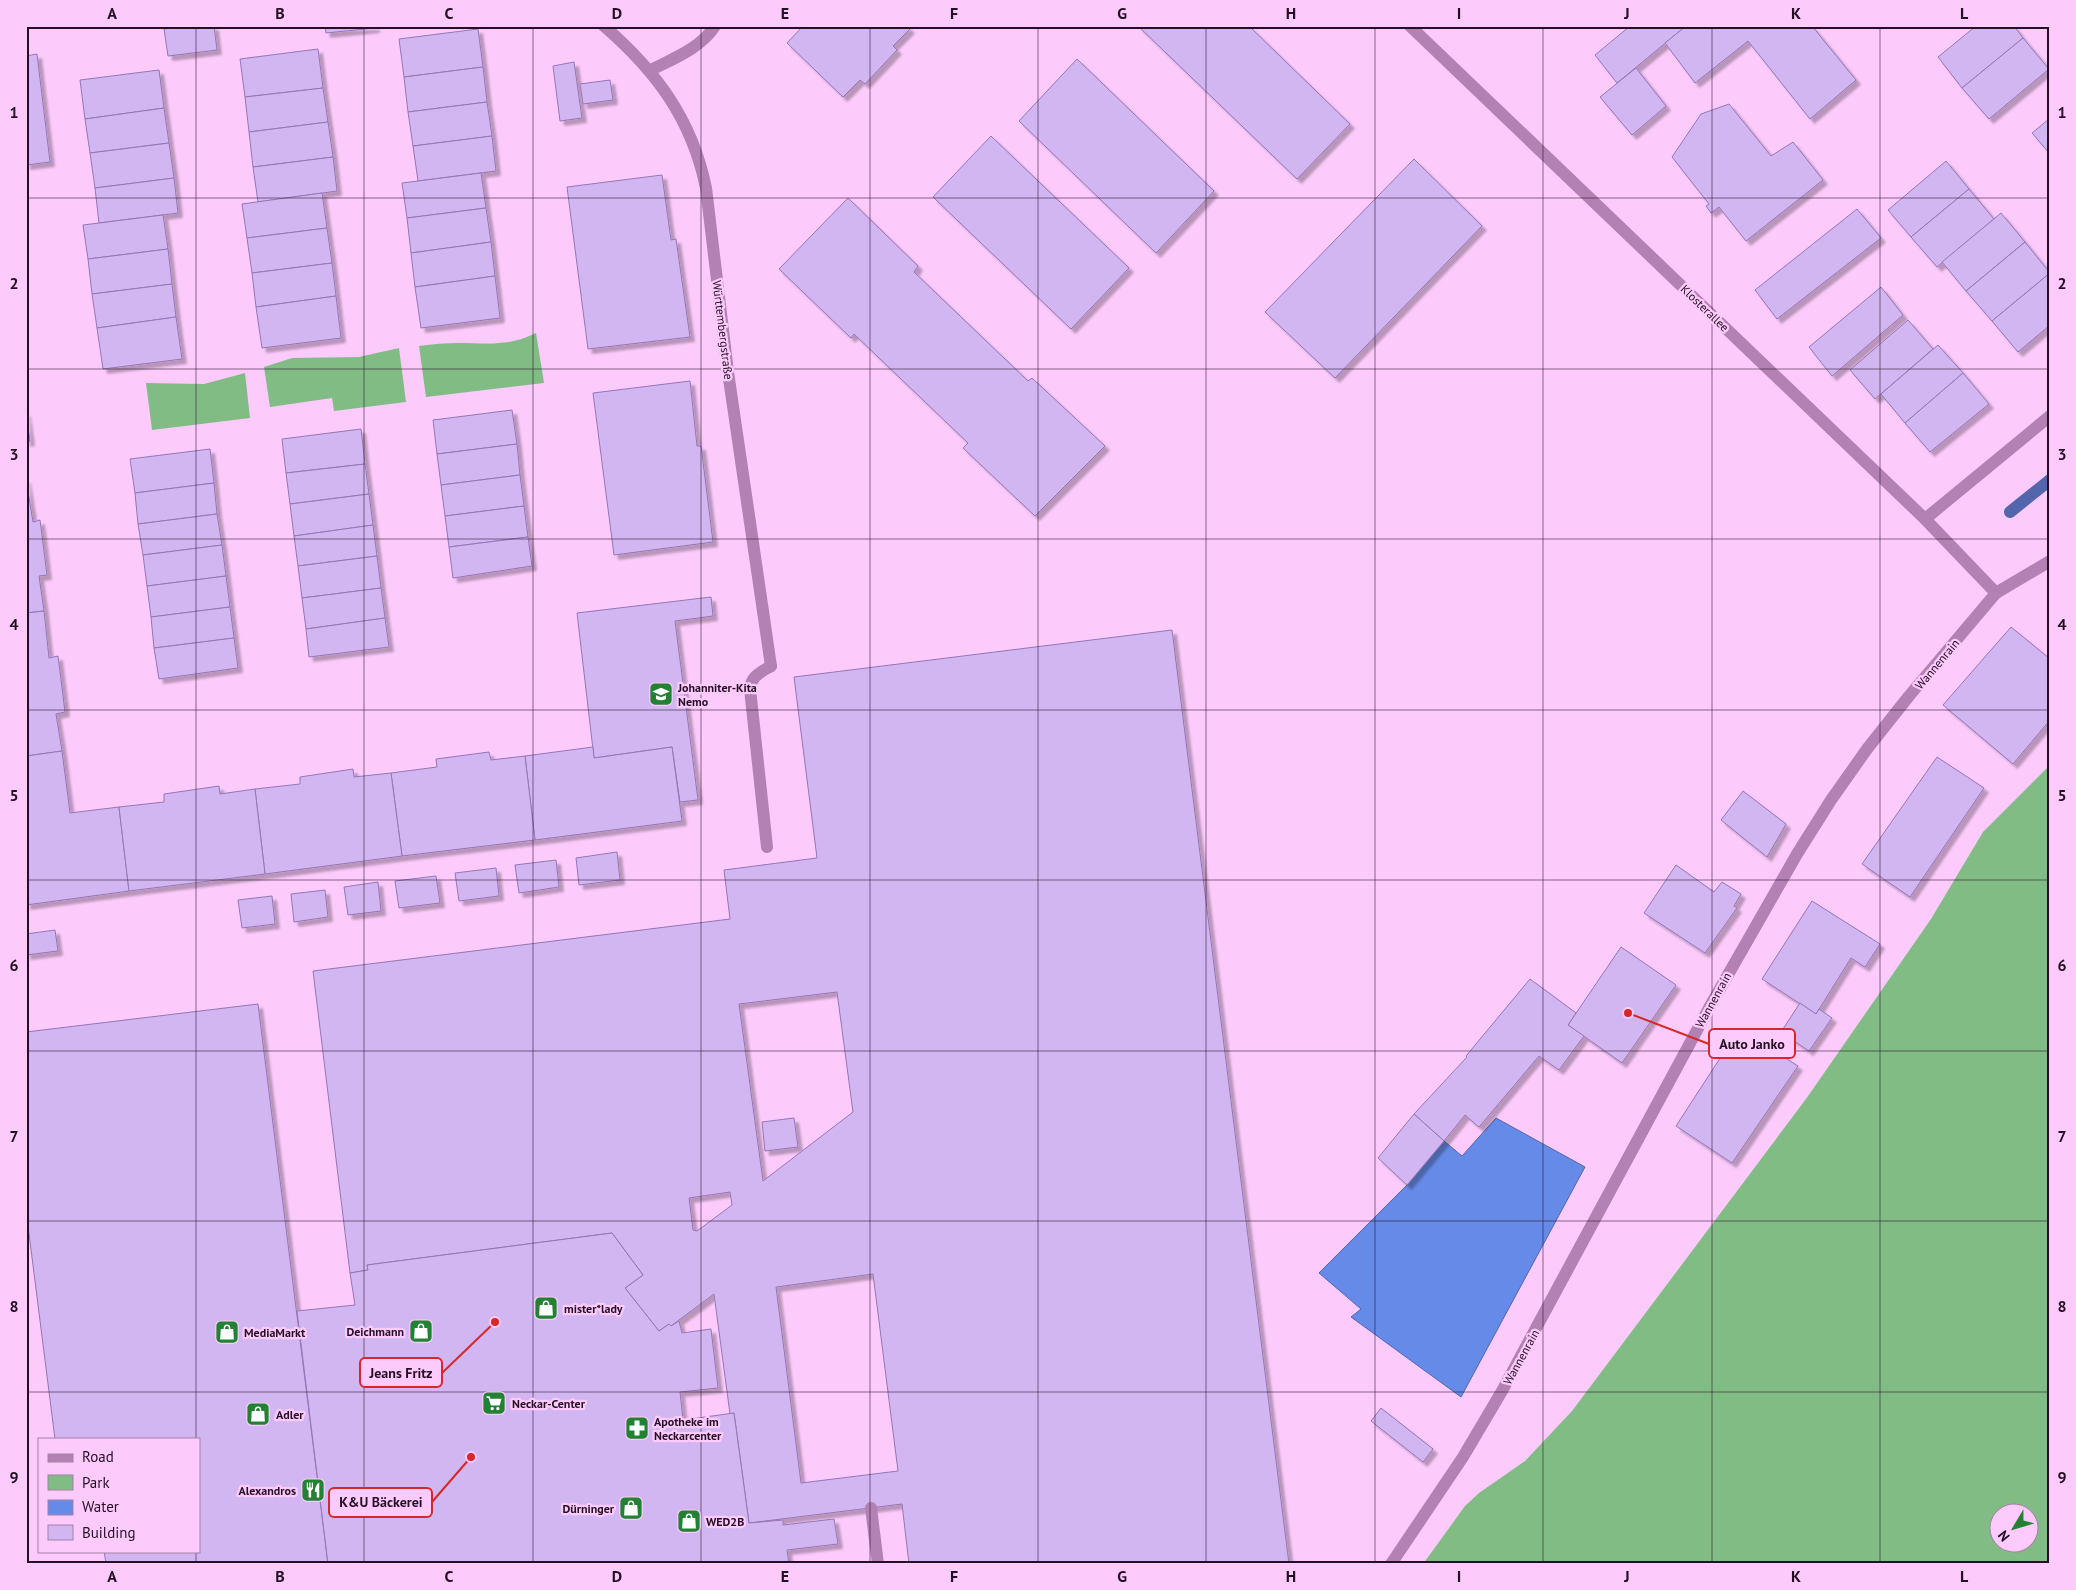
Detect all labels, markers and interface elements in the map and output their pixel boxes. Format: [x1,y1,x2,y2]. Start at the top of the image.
text: A [107,3,117,23]
text: B [275,3,285,23]
text: C [445,3,454,23]
text: D [612,3,622,23]
text: E [781,3,789,23]
text: F [950,3,958,23]
text: G [1117,3,1127,23]
text: H [1286,3,1296,23]
text: I [1457,3,1461,23]
text: J [1623,3,1630,23]
text: K [1791,3,1801,23]
text: L [1960,3,1969,23]
text: 1 [9,102,19,122]
text: 1 [2057,102,2067,122]
text: 2 [9,273,19,293]
text: 2 [2057,273,2067,293]
street label: Württembergstraße [709,280,737,380]
street label: Klosterallee [1678,281,1732,335]
text: 3 [9,444,19,464]
text: 3 [2057,444,2067,464]
text: 4 [9,614,19,634]
text: 4 [2057,614,2067,634]
street label: Wannenrain [1912,636,1962,692]
place label: Johanniter-Kita Nemo [677,680,757,709]
school or university icon: Johanniter-Kita Nemo [648,681,674,707]
text: 5 [9,785,19,805]
text: 5 [2057,785,2067,805]
text: 6 [9,955,19,975]
text: 6 [2057,955,2067,975]
street label: Wannenrain [1692,970,1734,1030]
callout: Auto Janko [1709,1029,1795,1058]
text: Auto Janko [1719,1035,1785,1053]
text: 7 [9,1126,19,1146]
text: 7 [2057,1126,2067,1146]
shop icon: mister*lady [533,1295,559,1321]
text: 8 [9,1296,19,1316]
text: 8 [2057,1296,2067,1316]
place label: mister*lady [564,1301,623,1316]
shop icon: Deichmann [408,1318,434,1344]
shop icon: MediaMarkt [214,1319,240,1345]
place label: Deichmann [346,1324,404,1339]
place label: MediaMarkt [244,1325,306,1340]
street label: Wannenrain [1500,1327,1542,1387]
callout: Jeans Fritz [360,1358,442,1387]
text: Jeans Fritz [369,1364,432,1382]
supermarket icon: Neckar-Center [481,1390,507,1416]
place label: Neckar-Center [512,1396,586,1411]
shop icon: Adler [245,1401,271,1427]
place label: Adler [276,1407,304,1422]
place label: Apotheke im Neckarcenter [654,1414,722,1443]
pharmacy icon: Apotheke im Neckarcenter [624,1415,650,1441]
legend [38,1438,200,1552]
text: Road [82,1447,114,1466]
text: 9 [9,1467,19,1487]
text: 9 [2057,1467,2067,1487]
text: Park [82,1473,110,1492]
restaurant icon: Alexandros [300,1477,326,1503]
place label: Alexandros [238,1483,296,1498]
callout: K&U Bäckerei [329,1488,432,1517]
text: K&U Bäckerei [339,1493,423,1511]
shop icon: Dürninger [618,1495,644,1521]
text: Water [82,1497,119,1516]
place label: Dürninger [563,1501,615,1516]
north arrow [1988,1502,2038,1552]
shop icon: WED2B [676,1508,702,1534]
place label: WED2B [706,1514,744,1529]
text: Building [82,1523,136,1542]
text: N [1994,1527,2014,1545]
text: A [107,1566,117,1586]
text: B [275,1566,285,1586]
text: C [445,1566,454,1586]
text: D [612,1566,622,1586]
text: E [781,1566,789,1586]
text: F [950,1566,958,1586]
text: G [1117,1566,1127,1586]
text: H [1286,1566,1296,1586]
text: I [1457,1566,1461,1586]
text: J [1623,1566,1630,1586]
text: K [1791,1566,1801,1586]
text: L [1960,1566,1969,1586]

